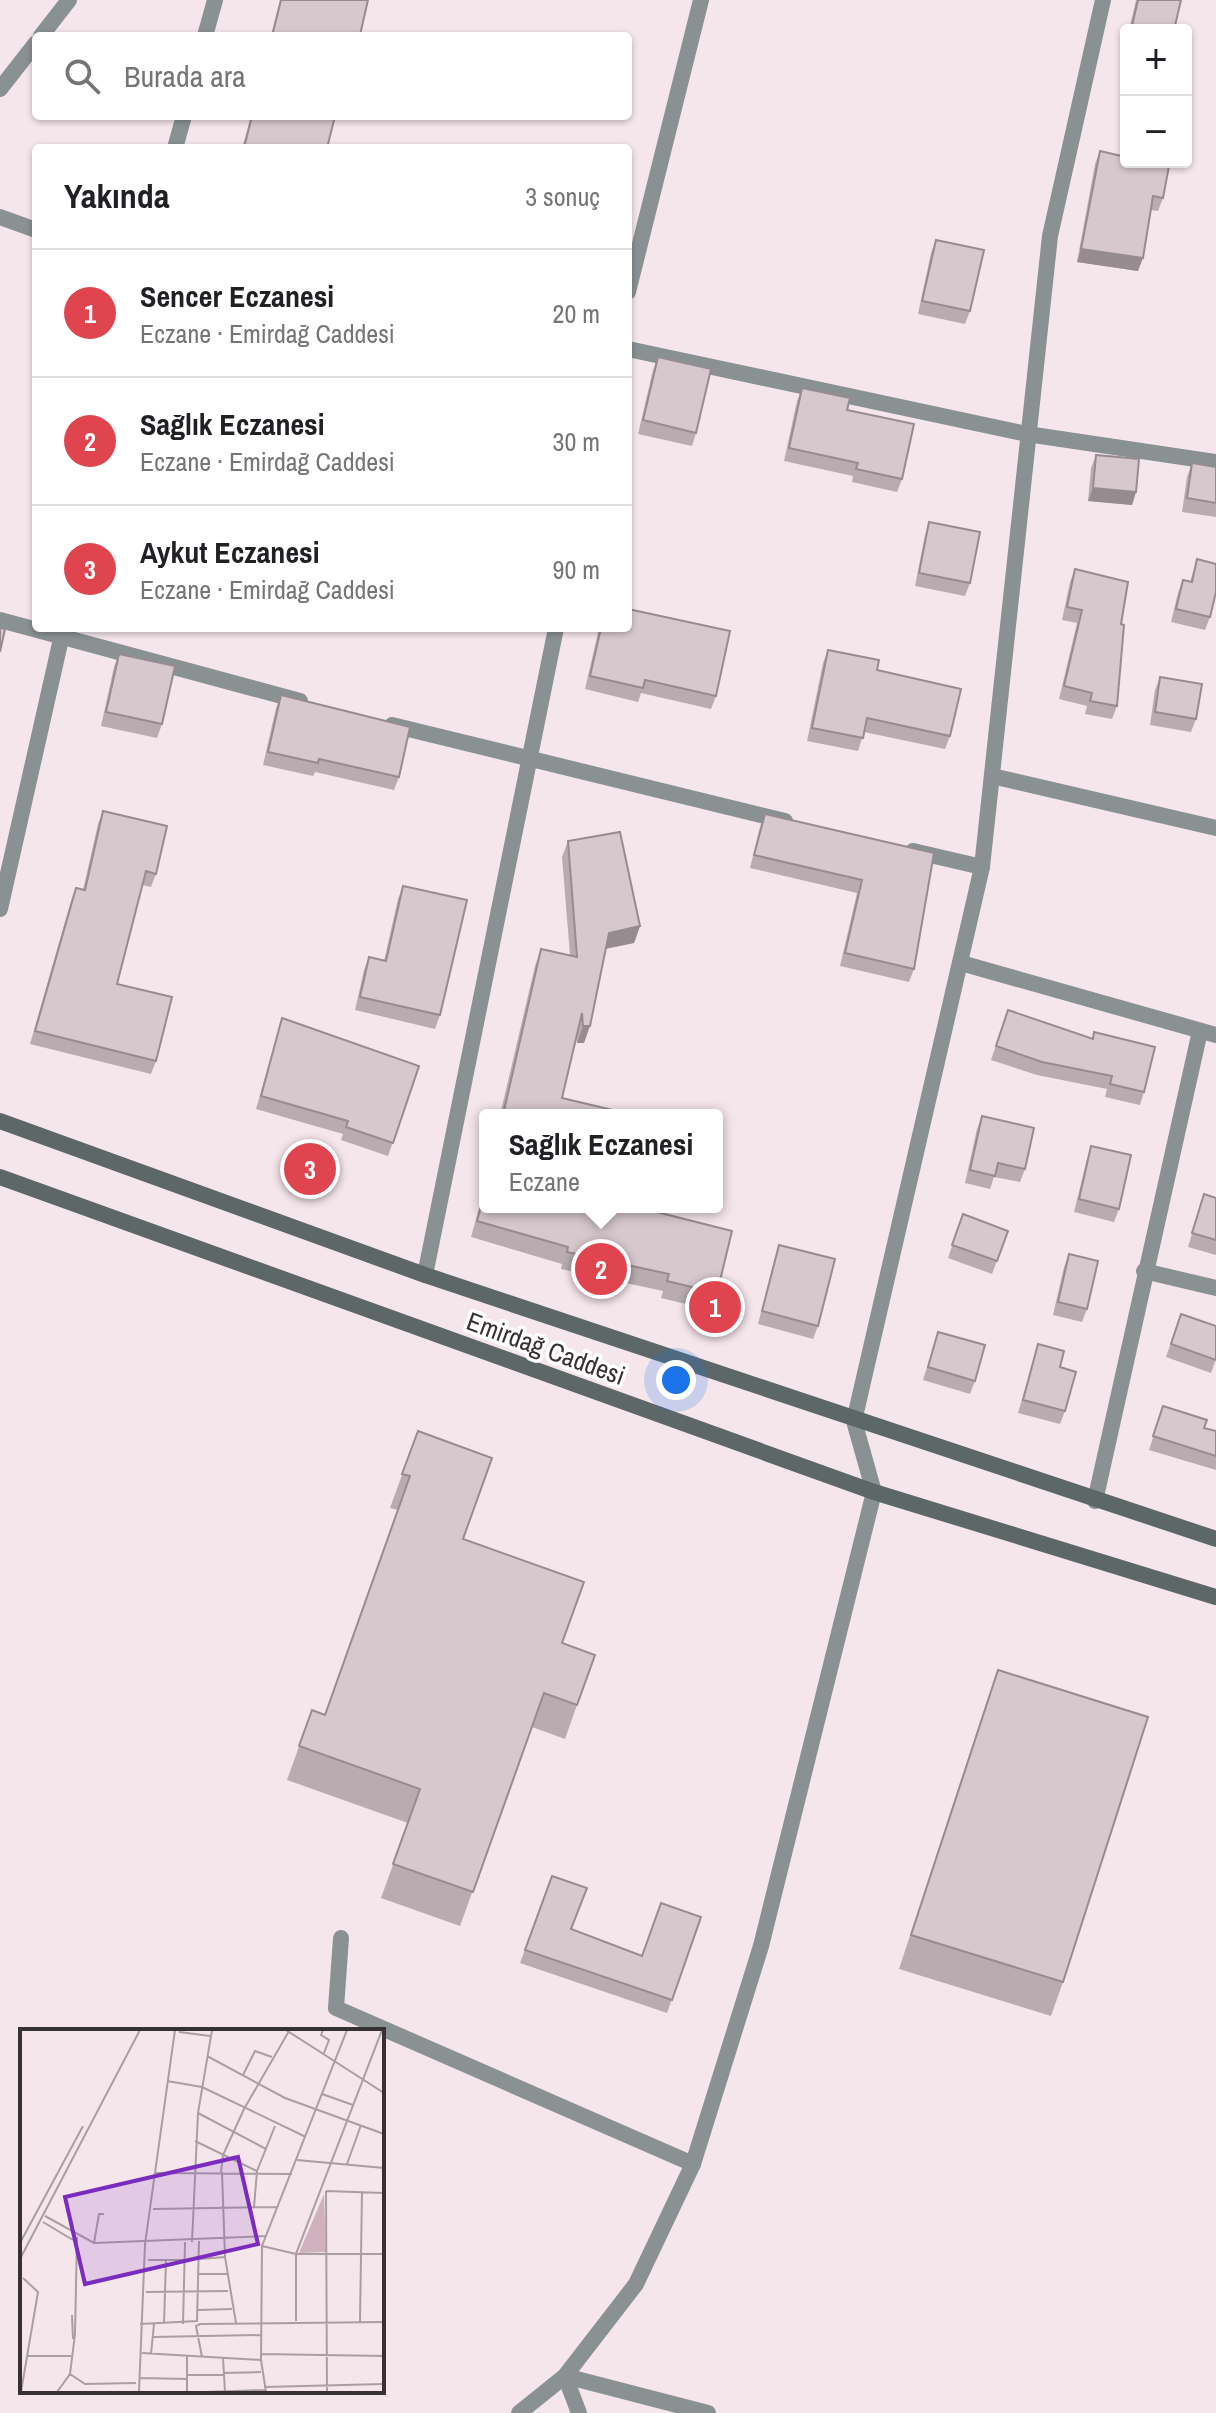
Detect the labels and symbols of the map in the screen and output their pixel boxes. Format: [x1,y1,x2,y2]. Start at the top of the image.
pin: 3 [284,1139,336,1199]
pin: 2 [575,1239,627,1299]
pin: 1 [689,1277,741,1337]
street label: Emirdağ Caddesi [462,1303,630,1393]
your location [656,1360,696,1400]
inset map [20,2029,384,2393]

